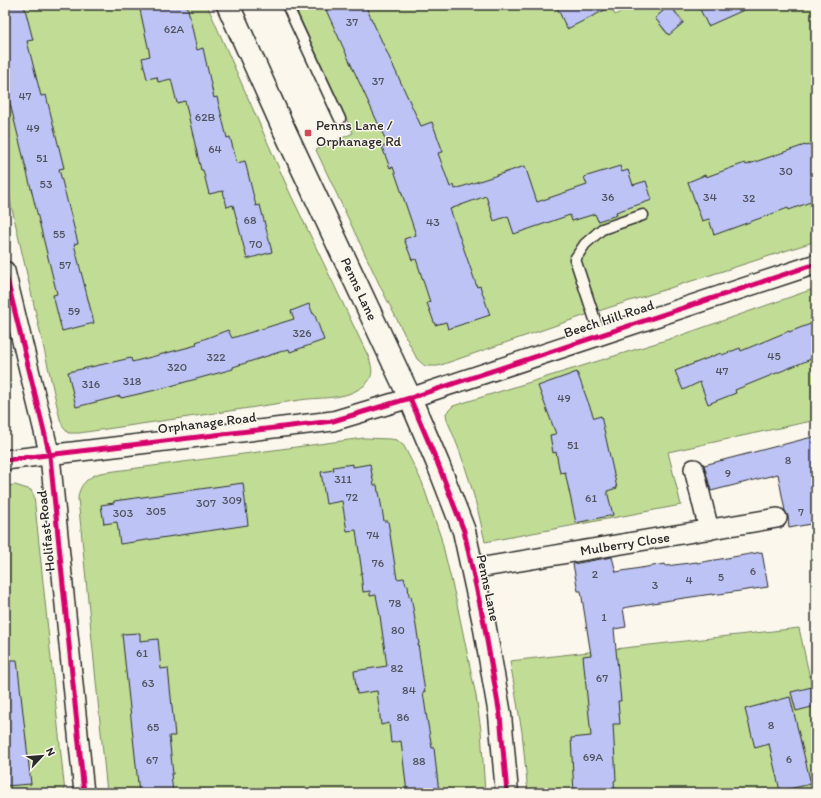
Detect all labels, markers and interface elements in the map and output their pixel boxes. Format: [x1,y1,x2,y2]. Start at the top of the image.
house number: 37 [346,15,358,29]
house number: 62A [164,22,184,36]
house number: 37 [372,74,384,88]
house number: 47 [18,89,32,103]
house number: 62B [195,110,215,124]
place label: Penns Lane / Orphanage Rd [316,117,402,150]
house number: 49 [26,121,40,135]
marker: Penns Lane / Orphanage Rd [303,128,313,138]
house number: 64 [208,142,222,156]
house number: 51 [36,151,48,165]
house number: 30 [779,164,793,178]
house number: 53 [40,177,53,191]
house number: 36 [602,190,614,204]
house number: 34 [703,190,717,204]
house number: 32 [743,191,756,205]
house number: 68 [244,213,257,227]
house number: 43 [426,215,440,229]
house number: 55 [53,227,65,241]
house number: 70 [249,237,263,251]
street label: Penns Lane [337,255,381,323]
house number: 57 [59,258,71,272]
street label: Beech Hill Road [562,296,657,342]
house number: 59 [68,304,80,318]
house number: 326 [292,326,312,340]
house number: 45 [767,349,781,363]
house number: 322 [206,350,226,364]
house number: 320 [167,360,187,374]
house number: 47 [715,364,729,378]
house number: 318 [123,374,142,388]
house number: 316 [82,377,100,391]
house number: 49 [557,391,571,405]
street label: Orphanage Road [157,408,258,437]
house number: 51 [567,438,579,452]
house number: 8 [785,453,792,467]
house number: 9 [725,466,731,480]
house number: 311 [334,472,352,486]
street label: Holifast Road [33,489,59,572]
house number: 72 [346,490,359,504]
house number: 61 [585,491,597,505]
house number: 309 [222,493,242,507]
house number: 307 [196,496,216,510]
house number: 305 [146,504,166,518]
house number: 7 [798,505,804,519]
house number: 303 [113,506,134,520]
house number: 74 [366,528,380,542]
street label: Mulberry Close [579,528,671,559]
street label: Penns Lane [473,553,503,623]
house number: 76 [372,556,384,570]
house number: 6 [750,564,756,578]
house number: 2 [592,567,599,581]
house number: 5 [718,570,724,584]
house number: 4 [685,573,693,587]
house number: 3 [652,578,659,592]
house number: 78 [389,596,402,610]
house number: 1 [601,610,607,624]
house number: 80 [391,623,405,637]
house number: 61 [136,646,148,660]
house number: 82 [391,661,404,675]
house number: 67 [596,671,608,685]
house number: 63 [142,676,155,690]
house number: 84 [402,683,416,697]
house number: 86 [397,710,409,724]
house number: 8 [768,718,775,732]
house number: 65 [147,720,159,734]
north arrow [22,736,62,776]
text: N [43,746,58,758]
house number: 69A [583,750,603,764]
house number: 6 [786,752,792,766]
house number: 67 [146,753,158,767]
house number: 88 [412,754,426,768]

